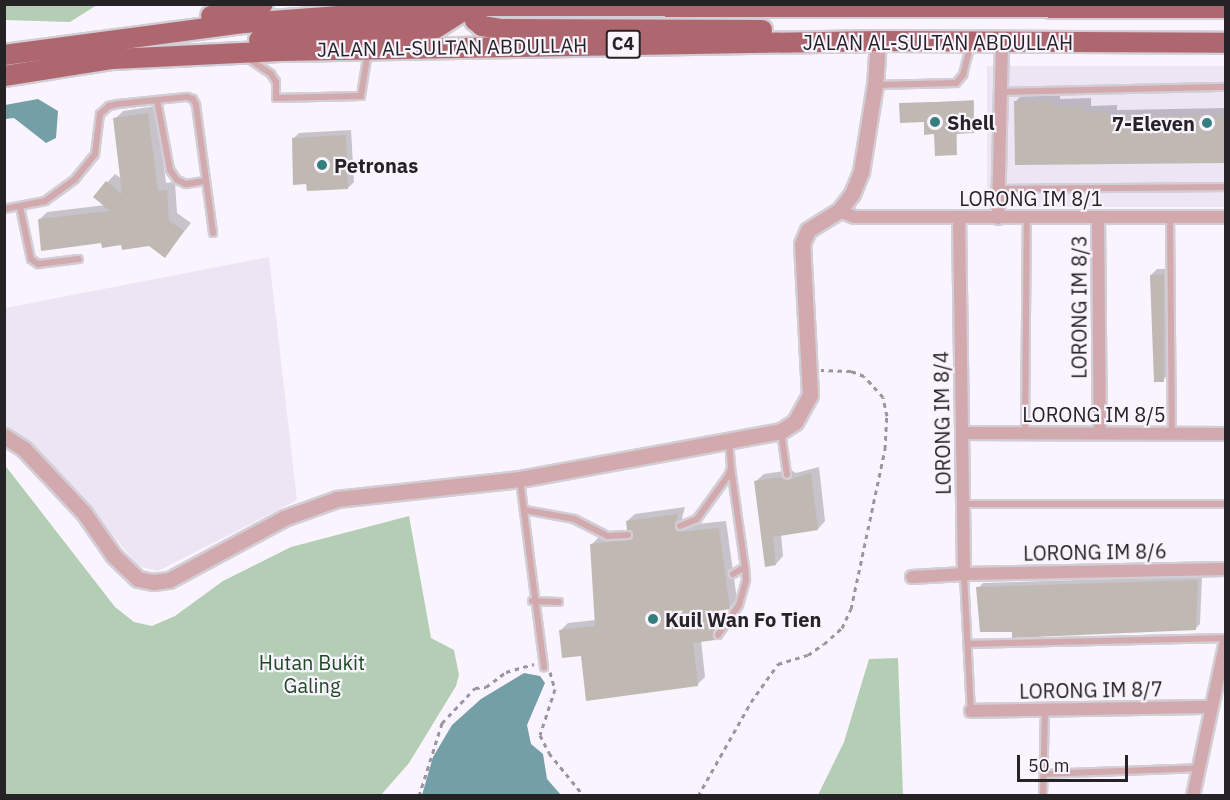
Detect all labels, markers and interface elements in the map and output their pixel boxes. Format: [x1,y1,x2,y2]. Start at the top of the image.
road number: C4 [605,29,641,59]
street label: JALAN AL-SULTAN ABDULLAH [803,30,1073,54]
street label: JALAN AL-SULTAN ABDULLAH [317,33,587,61]
place label: Shell [947,110,995,134]
place label: 7-Eleven [1112,111,1195,135]
marker: Shell [928,115,942,129]
marker: 7-Eleven [1200,116,1214,130]
place label: Petronas [334,153,418,177]
marker: Petronas [315,158,329,172]
street label: LORONG IM 8/1 [959,186,1103,210]
street label: LORONG IM 8/3 [1067,235,1091,379]
street label: LORONG IM 8/4 [929,351,955,495]
street label: LORONG IM 8/5 [1022,402,1166,426]
street label: LORONG IM 8/6 [1023,539,1167,565]
place label: Kuil Wan Fo Tien [665,607,821,631]
marker: Kuil Wan Fo Tien [646,612,660,626]
park label: Hutan Bukit Galing [259,650,365,697]
street label: LORONG IM 8/7 [1019,677,1163,703]
scale bar [1020,743,1131,781]
text: 50 m [1028,754,1070,777]

